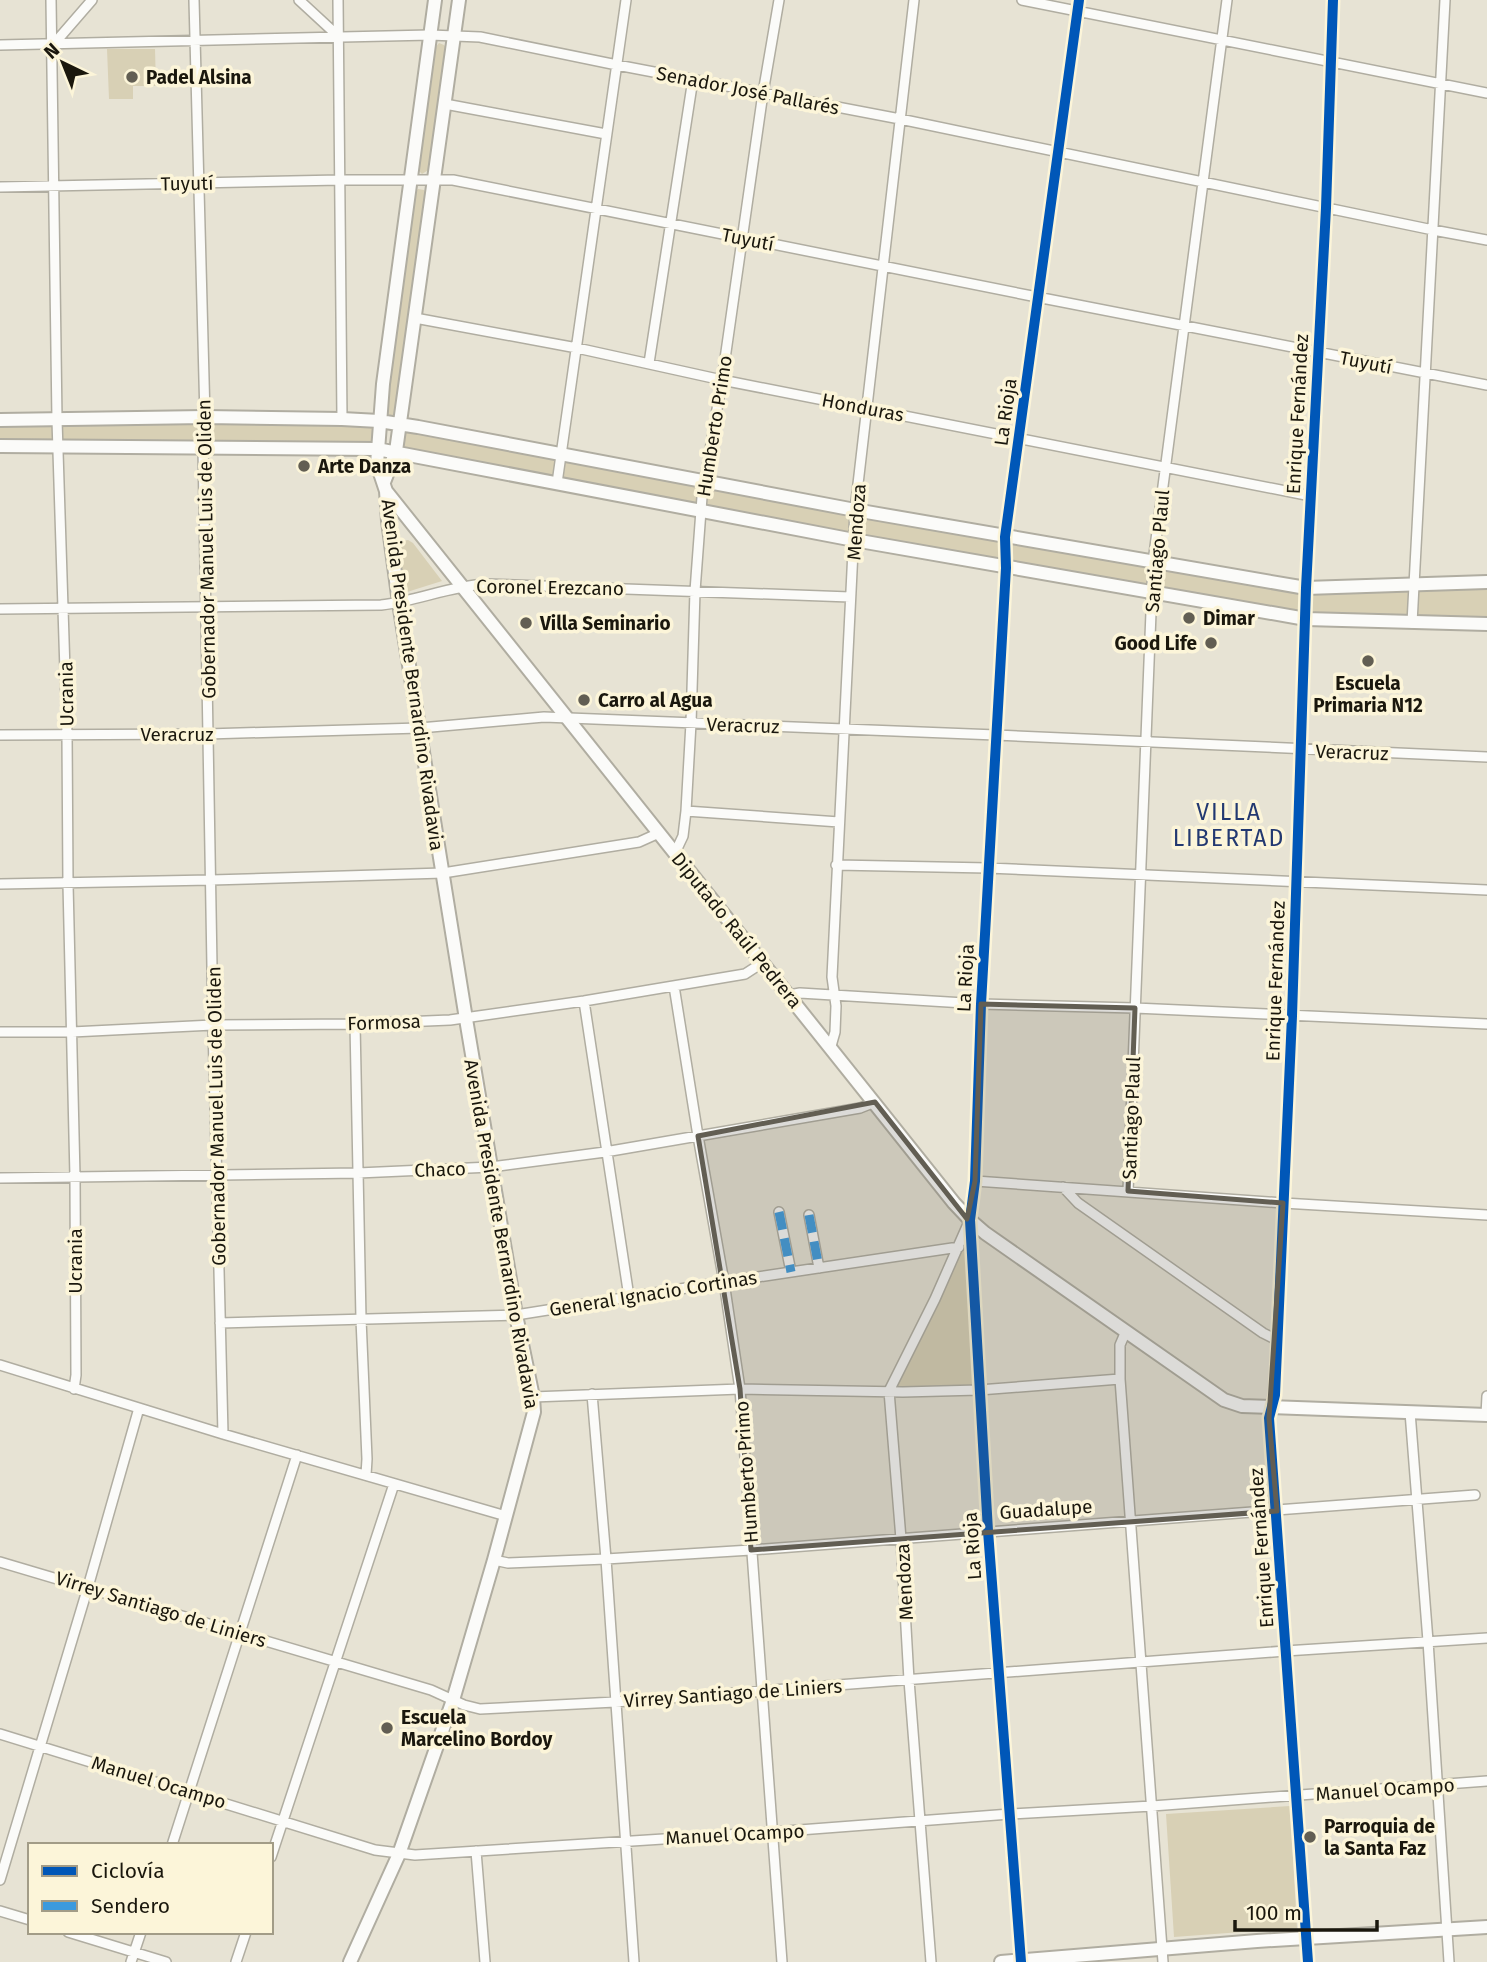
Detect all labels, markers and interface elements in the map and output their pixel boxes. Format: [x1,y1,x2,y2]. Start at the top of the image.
north arrow [28,28,98,98]
text: N [39,38,64,64]
street label: Senador José Pallarés [655,61,841,120]
place label: Padel Alsina [146,66,252,89]
marker: Padel Alsina [124,69,140,85]
street label: Tuyutí [160,172,214,195]
street label: Tuyutí [720,223,776,256]
street label: Enrique Fernández [1282,333,1313,495]
street label: Tuyutí [1338,346,1394,379]
street label: Humberto Primo [692,354,737,498]
street label: La Rioja [989,377,1022,447]
street label: Honduras [820,388,906,427]
street label: Gobernador Manuel Luis de Oliden [192,399,221,699]
place label: Arte Danza [317,455,411,478]
marker: Arte Danza [296,458,312,474]
street label: Mendoza [842,483,871,561]
street label: Santiago Plaul [1141,488,1174,613]
street label: Avenida Presidente Bernardino Rivadavia [376,498,449,852]
street label: Coronel Erezcano [476,575,624,600]
place label: Dimar [1203,607,1255,630]
marker: Dimar [1181,610,1197,626]
place label: Villa Seminario [539,612,671,635]
marker: Villa Seminario [518,615,534,631]
place label: Good Life [1114,632,1197,655]
marker: Good Life [1203,635,1219,651]
marker: Escuela Primaria N12 [1360,653,1376,669]
street label: Ucrania [54,661,79,727]
place label: Escuela Primaria N12 [1313,672,1423,717]
place label: Carro al Agua [598,689,713,712]
marker: Carro al Agua [576,692,592,708]
street label: Veracruz [706,713,780,738]
street label: Veracruz [140,723,214,746]
street label: Veracruz [1315,740,1389,765]
district label: VILLA LIBERTAD [1173,798,1285,852]
street label: Diputado Raúl Pedrera [667,848,807,1013]
street label: Enrique Fernández [1261,900,1290,1062]
street label: La Rioja [952,943,979,1013]
street label: Gobernador Manuel Luis de Oliden [202,966,231,1266]
street label: Formosa [347,1010,421,1035]
street label: Santiago Plaul [1118,1056,1145,1180]
street label: Avenida Presidente Bernardino Rivadavia [459,1057,544,1411]
street label: Chaco [414,1157,466,1182]
street label: Ucrania [64,1228,87,1294]
street label: General Ignacio Cortinas [548,1266,759,1321]
street label: Humberto Primo [730,1400,763,1544]
street label: Enrique Fernández [1244,1467,1279,1629]
street label: Guadalupe [999,1495,1093,1524]
street label: La Rioja [959,1511,986,1581]
street label: Mendoza [891,1543,918,1621]
street label: Virrey Santiago de Liniers [53,1566,269,1653]
street label: Virrey Santiago de Liniers [623,1674,843,1713]
place label: Escuela Marcelino Bordoy [401,1706,552,1751]
marker: Escuela Marcelino Bordoy [379,1720,395,1736]
street label: Manuel Ocampo [89,1751,229,1814]
street label: Manuel Ocampo [1315,1773,1455,1806]
place label: Parroquia de la Santa Faz [1324,1815,1435,1860]
street label: Manuel Ocampo [665,1819,805,1850]
marker: Parroquia de la Santa Faz [1302,1829,1318,1845]
legend [28,1843,273,1934]
text: Ciclovía [91,1858,165,1884]
scale bar [1235,1888,1377,1932]
text: Sendero [91,1893,170,1919]
text: 100 m [1246,1900,1302,1926]

